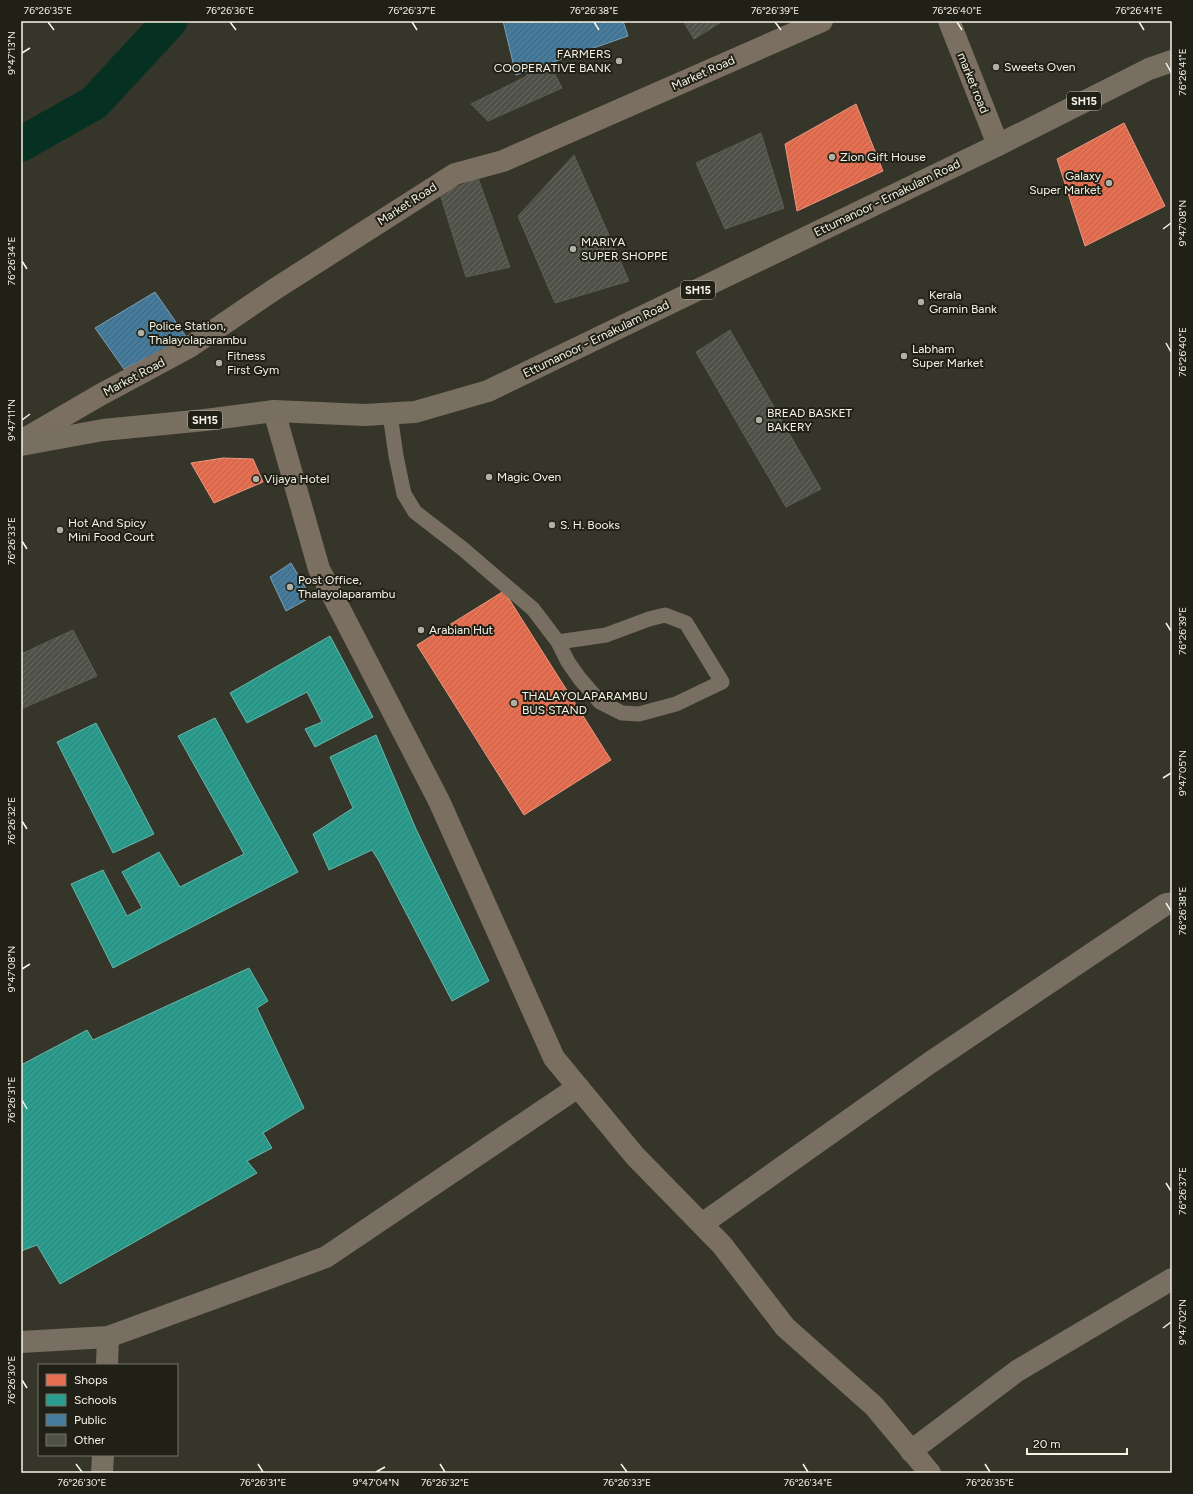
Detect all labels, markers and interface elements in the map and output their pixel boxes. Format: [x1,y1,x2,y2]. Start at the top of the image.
text: 76°26'35"E [24,4,72,17]
text: 76°26'36"E [206,4,254,17]
text: 76°26'37"E [388,4,436,17]
text: 76°26'38"E [570,4,618,17]
text: 76°26'39"E [751,4,799,17]
text: 76°26'40"E [932,4,982,17]
text: 76°26'41"E [1115,4,1163,17]
text: 9°47'13"N [5,31,18,75]
place label: FARMERS COOPERATIVE BANK [494,47,612,75]
text: 76°26'41"E [1176,48,1189,96]
street label: market road [954,51,992,115]
street label: Market Road [669,53,737,93]
marker: FARMERS COOPERATIVE BANK [614,56,624,66]
place label: Sweets Oven [1004,60,1076,74]
marker: Sweets Oven [991,62,1001,72]
road number: SH15 [1067,92,1101,110]
place label: Zion Gift House [840,150,926,164]
marker: Zion Gift House [827,152,837,162]
street label: Ettumanoor - Ernakulam Road [812,156,962,240]
place label: Galaxy Super Market [1029,169,1102,197]
marker: Galaxy Super Market [1104,178,1114,188]
street label: Market Road [375,180,439,228]
text: 9°47'08"N [1176,200,1189,246]
place label: MARIYA SUPER SHOPPE [581,235,668,263]
text: 76°26'34"E [5,237,18,285]
marker: MARIYA SUPER SHOPPE [568,244,578,254]
road number: SH15 [681,281,715,299]
place label: Kerala Gramin Bank [929,288,997,316]
street label: Ettumanoor - Ernakulam Road [521,297,671,381]
marker: Kerala Gramin Bank [916,297,926,307]
place label: Police Station, Thalayolaparambu [149,319,246,347]
text: 76°26'40"E [1176,327,1189,377]
marker: Police Station, Thalayolaparambu [136,328,146,338]
place label: Labham Super Market [912,342,984,370]
place label: Fitness First Gym [227,349,279,377]
marker: Labham Super Market [899,351,909,361]
street label: Market Road [101,355,167,399]
marker: Fitness First Gym [214,358,224,368]
text: 9°47'11"N [5,399,18,441]
place label: BREAD BASKET BAKERY [767,406,853,434]
road number: SH15 [188,411,222,429]
marker: BREAD BASKET BAKERY [754,415,764,425]
place label: Magic Oven [497,470,562,484]
place label: Vijaya Hotel [264,472,329,486]
marker: Magic Oven [484,472,494,482]
marker: Vijaya Hotel [251,474,261,484]
place label: Hot And Spicy Mini Food Court [68,516,155,544]
text: 76°26'33"E [5,517,18,565]
place label: S. H. Books [560,518,620,532]
marker: S. H. Books [547,520,557,530]
marker: Hot And Spicy Mini Food Court [55,525,65,535]
place label: Post Office, Thalayolaparambu [298,573,395,601]
marker: Post Office, Thalayolaparambu [285,582,295,592]
text: 76°26'39"E [1176,607,1189,655]
place label: Arabian Hut [429,623,494,637]
marker: Arabian Hut [416,625,426,635]
place label: THALAYOLAPARAMBU BUS STAND [522,689,648,717]
marker: THALAYOLAPARAMBU BUS STAND [509,698,519,708]
text: 9°47'05"N [1176,750,1189,796]
text: 76°26'32"E [5,797,18,845]
text: 76°26'38"E [1176,887,1189,935]
text: 9°47'08"N [5,946,18,992]
text: 76°26'31"E [5,1077,18,1123]
text: 76°26'37"E [1176,1167,1189,1215]
text: 9°47'02"N [1176,1299,1189,1345]
text: 76°26'30"E [5,1355,18,1404]
legend [38,1364,178,1456]
text: Shops [74,1373,108,1387]
text: Schools [74,1393,117,1407]
text: Public [74,1413,107,1427]
scale bar [1027,1430,1127,1456]
text: Other [74,1433,105,1447]
text: 20 m [1033,1437,1061,1451]
text: 76°26'30"E [58,1476,107,1489]
text: 76°26'31"E [240,1476,286,1489]
text: 9°47'04"N [353,1476,399,1489]
text: 76°26'32"E [421,1476,469,1489]
text: 76°26'33"E [603,1476,651,1489]
text: 76°26'34"E [784,1476,832,1489]
text: 76°26'35"E [966,1476,1014,1489]

